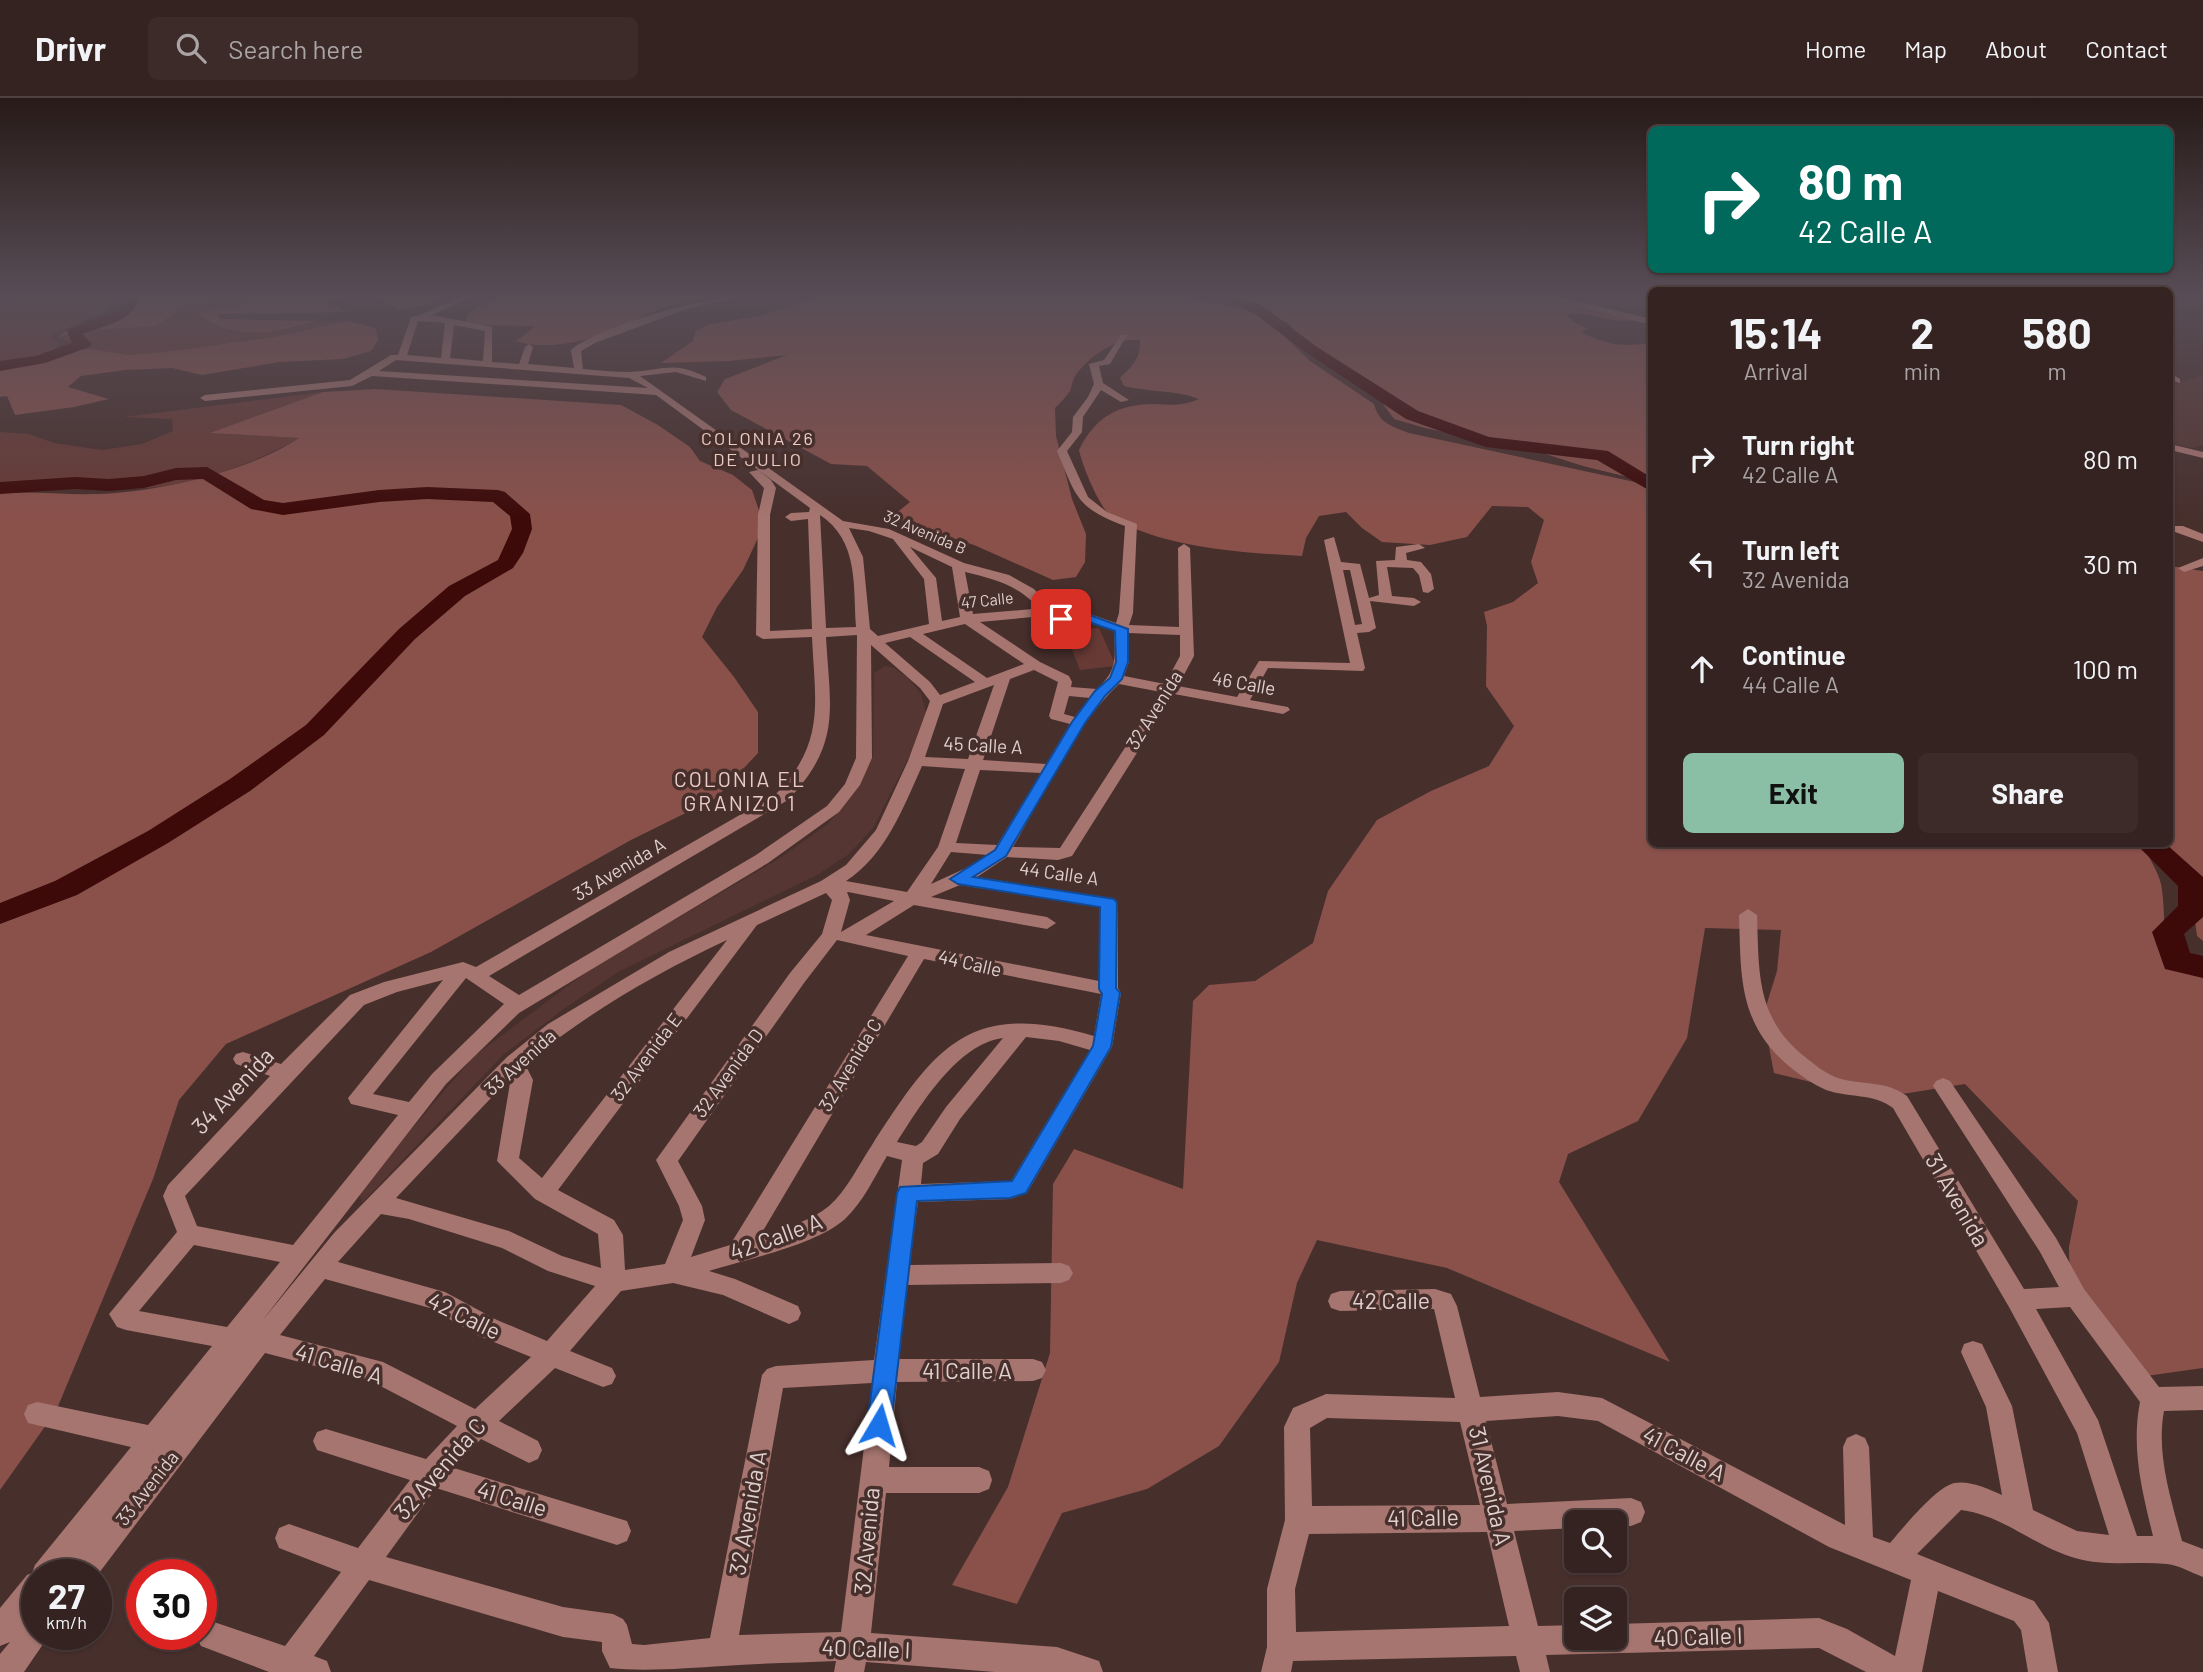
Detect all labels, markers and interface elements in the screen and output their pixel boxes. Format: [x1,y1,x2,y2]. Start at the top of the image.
search box [148,17,638,80]
text: Drivr [35,28,106,68]
icon: search [172,29,210,67]
text: Search here [228,33,363,64]
text: Home [1805,34,1866,63]
text: Map [1904,34,1947,63]
text: About [1985,34,2047,63]
text: Contact [2085,34,2168,63]
text: 80 m [1798,151,1903,210]
icon: right [1683,154,1774,245]
text: 42 Calle A [1798,211,1932,249]
text: 15:14 [1729,307,1822,357]
text: 2 [1911,307,1934,357]
text: 580 [2022,307,2092,357]
text: Arrival [1744,357,1808,385]
text: min [1904,357,1941,385]
text: m [2048,357,2067,385]
district label: COLONIA 26 DE JULIO [701,427,815,470]
text: Turn right [1742,429,1855,460]
icon: right [1683,440,1721,478]
text: 80 m [2083,443,2138,474]
text: 42 Calle A [1742,460,1839,488]
street label: 32 Avenida B [881,506,969,557]
text: Turn left [1742,534,1840,565]
icon: left [1683,545,1721,583]
text: 30 m [2083,548,2138,579]
text: 32 Avenida [1742,565,1849,593]
street label: 47 Calle [960,587,1014,612]
pin [1031,589,1091,649]
icon: arrive [1042,600,1080,638]
text: Continue [1742,639,1846,670]
icon: ahead [1683,650,1721,688]
text: 100 m [2073,653,2138,684]
street label: 32 Avenida [1120,666,1187,753]
street label: 46 Calle [1211,666,1278,699]
text: 44 Calle A [1742,670,1839,698]
street label: 45 Calle A [943,731,1023,758]
button: Exit [1683,753,1904,833]
button: Share [1918,753,2138,833]
district label: COLONIA EL GRANIZO 1 [674,766,806,815]
street label: 33 Avenida A [568,832,669,905]
street label: 44 Calle A [1018,856,1100,889]
street label: 44 Calle [936,944,1004,981]
street label: 32 Avenida E [605,1008,686,1105]
street label: 32 Avenida C [813,1014,886,1115]
street label: 33 Avenida [479,1024,560,1100]
street label: 32 Avenida D [688,1024,768,1122]
street label: 34 Avenida [185,1041,279,1139]
street label: 31 Avenida [1920,1148,1996,1251]
street label: 42 Calle A [726,1206,826,1266]
street label: 42 Calle [423,1285,506,1345]
street label: 42 Calle [1352,1286,1430,1314]
street label: 41 Calle A [292,1336,387,1390]
street label: 41 Calle A [922,1356,1012,1384]
position arrow [842,1388,916,1462]
street label: 32 Avenida C [387,1412,491,1525]
street label: 41 Calle A [1638,1420,1731,1487]
street label: 31 Avenida A [1464,1423,1518,1548]
street label: 33 Avenida [110,1446,183,1530]
street label: 32 Avenida A [722,1448,772,1577]
street label: 41 Calle [474,1474,551,1522]
street label: 32 Avenida [847,1486,885,1596]
street label: 41 Calle [1387,1502,1459,1532]
map controls [1564,1510,1627,1650]
button: search [1564,1510,1627,1573]
speed limit sign: 30 [126,1559,217,1650]
text: 27 [48,1574,85,1616]
button: layers [1564,1587,1627,1650]
text: km/h [46,1611,87,1633]
street label: 40 Calle I [1653,1620,1743,1652]
street label: 40 Calle I [821,1632,911,1664]

